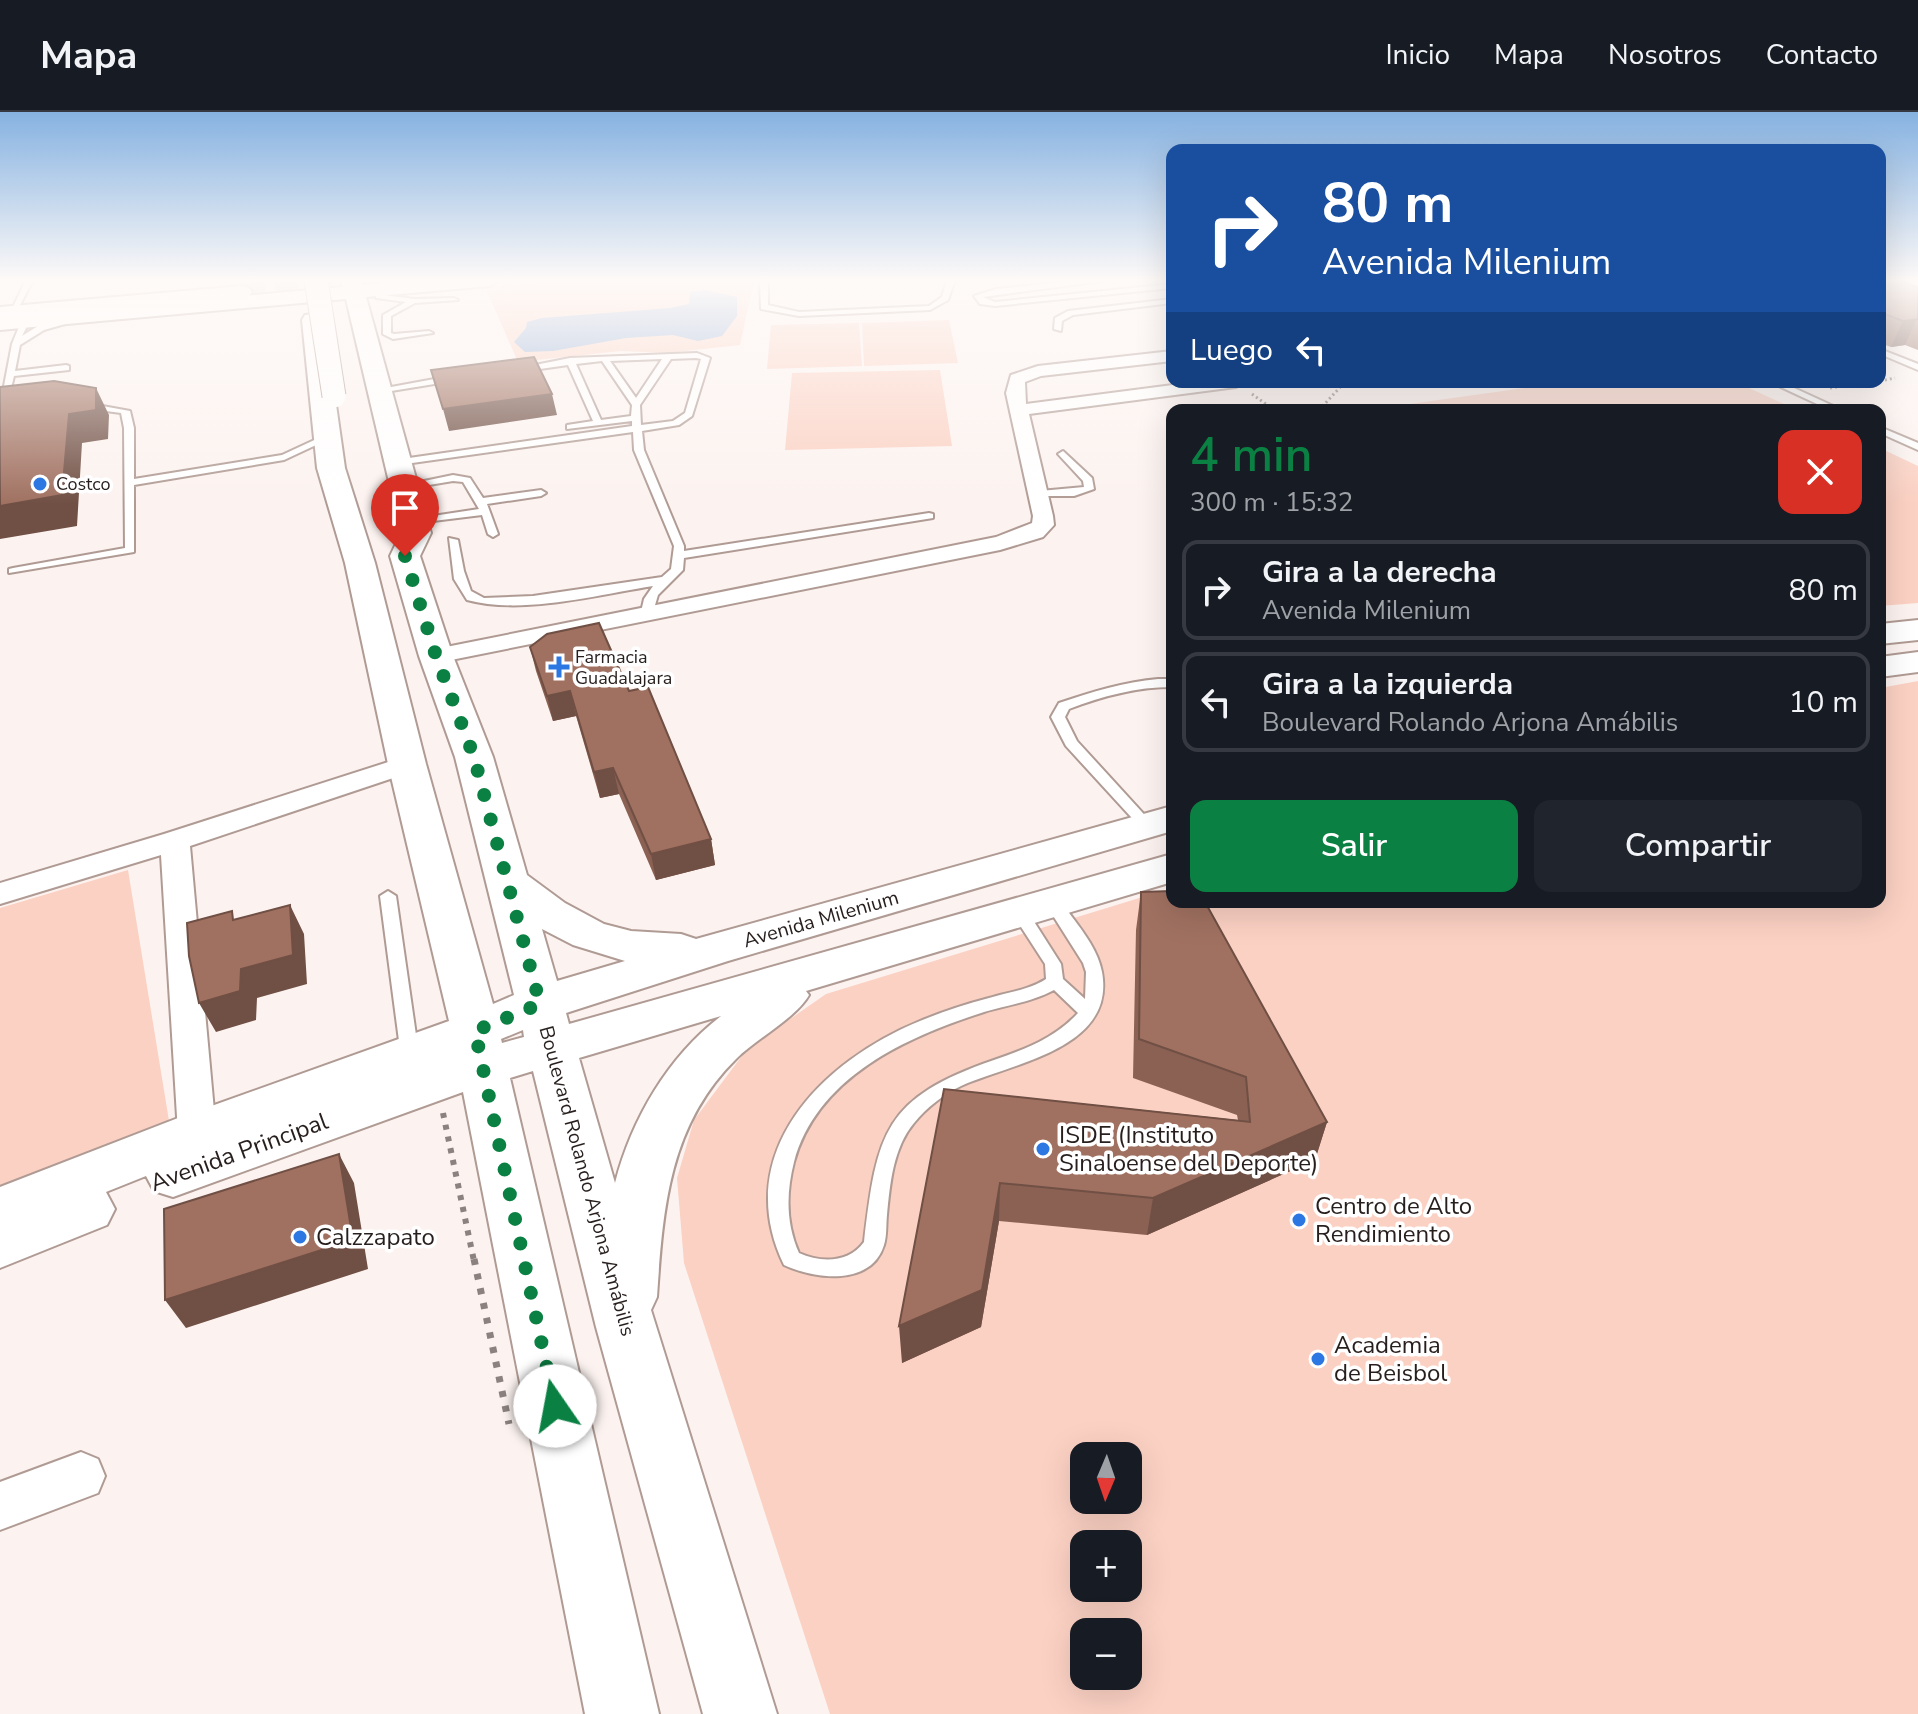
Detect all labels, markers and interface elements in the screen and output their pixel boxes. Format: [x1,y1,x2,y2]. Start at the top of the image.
text: Mapa [40,30,137,81]
text: Inicio [1385,36,1450,74]
text: Mapa [1494,36,1564,74]
text: Nosotros [1608,36,1722,74]
text: Contacto [1766,36,1878,74]
text: 80 m [1322,165,1453,242]
icon: right [1190,176,1294,280]
text: Avenida Milenium [1322,238,1611,287]
icon: left [1289,328,1333,372]
text: Luego [1190,330,1273,371]
text: 4 min [1190,422,1312,488]
button: close [1778,430,1862,514]
place label: Costco [56,472,110,496]
pin [371,474,439,556]
marker: Costco [31,475,49,493]
text: 300 m · 15:32 [1190,485,1353,520]
icon: arrive [383,486,427,530]
text: Gira a la derecha [1262,552,1497,593]
icon: right [1194,568,1238,612]
text: 80 m [1789,570,1858,611]
text: Avenida Milenium [1262,593,1471,628]
place label: Farmacia Guadalajara [575,645,672,690]
marker: Farmacia Guadalajara [550,658,568,676]
text: Gira a la izquierda [1262,664,1513,705]
icon: left [1194,680,1238,724]
text: 10 m [1789,682,1858,723]
text: Boulevard Rolando Arjona Amábilis [1262,705,1678,740]
button: Salir [1190,800,1518,892]
button: Compartir [1534,800,1862,892]
street label: Avenida Milenium [740,884,902,954]
street label: Boulevard Rolando Arjona Amábilis [533,1023,641,1339]
street label: Avenida Principal [146,1105,332,1199]
place label: ISDE (Instituto Sinaloense del Deporte) [1059,1119,1318,1179]
marker: ISDE (Instituto Sinaloense del Deporte) [1034,1140,1052,1158]
place label: Centro de Alto Rendimiento [1315,1190,1472,1250]
marker: Centro de Alto Rendimiento [1290,1211,1308,1229]
place label: Calzzapato [316,1221,435,1253]
marker: Calzzapato [291,1228,309,1246]
place label: Academia de Beisbol [1334,1329,1447,1389]
marker: Academia de Beisbol [1309,1350,1327,1368]
position arrow [513,1364,597,1448]
north arrow [1070,1442,1142,1514]
map controls [1070,1442,1142,1690]
button: + [1070,1530,1142,1602]
button: − [1070,1618,1142,1690]

